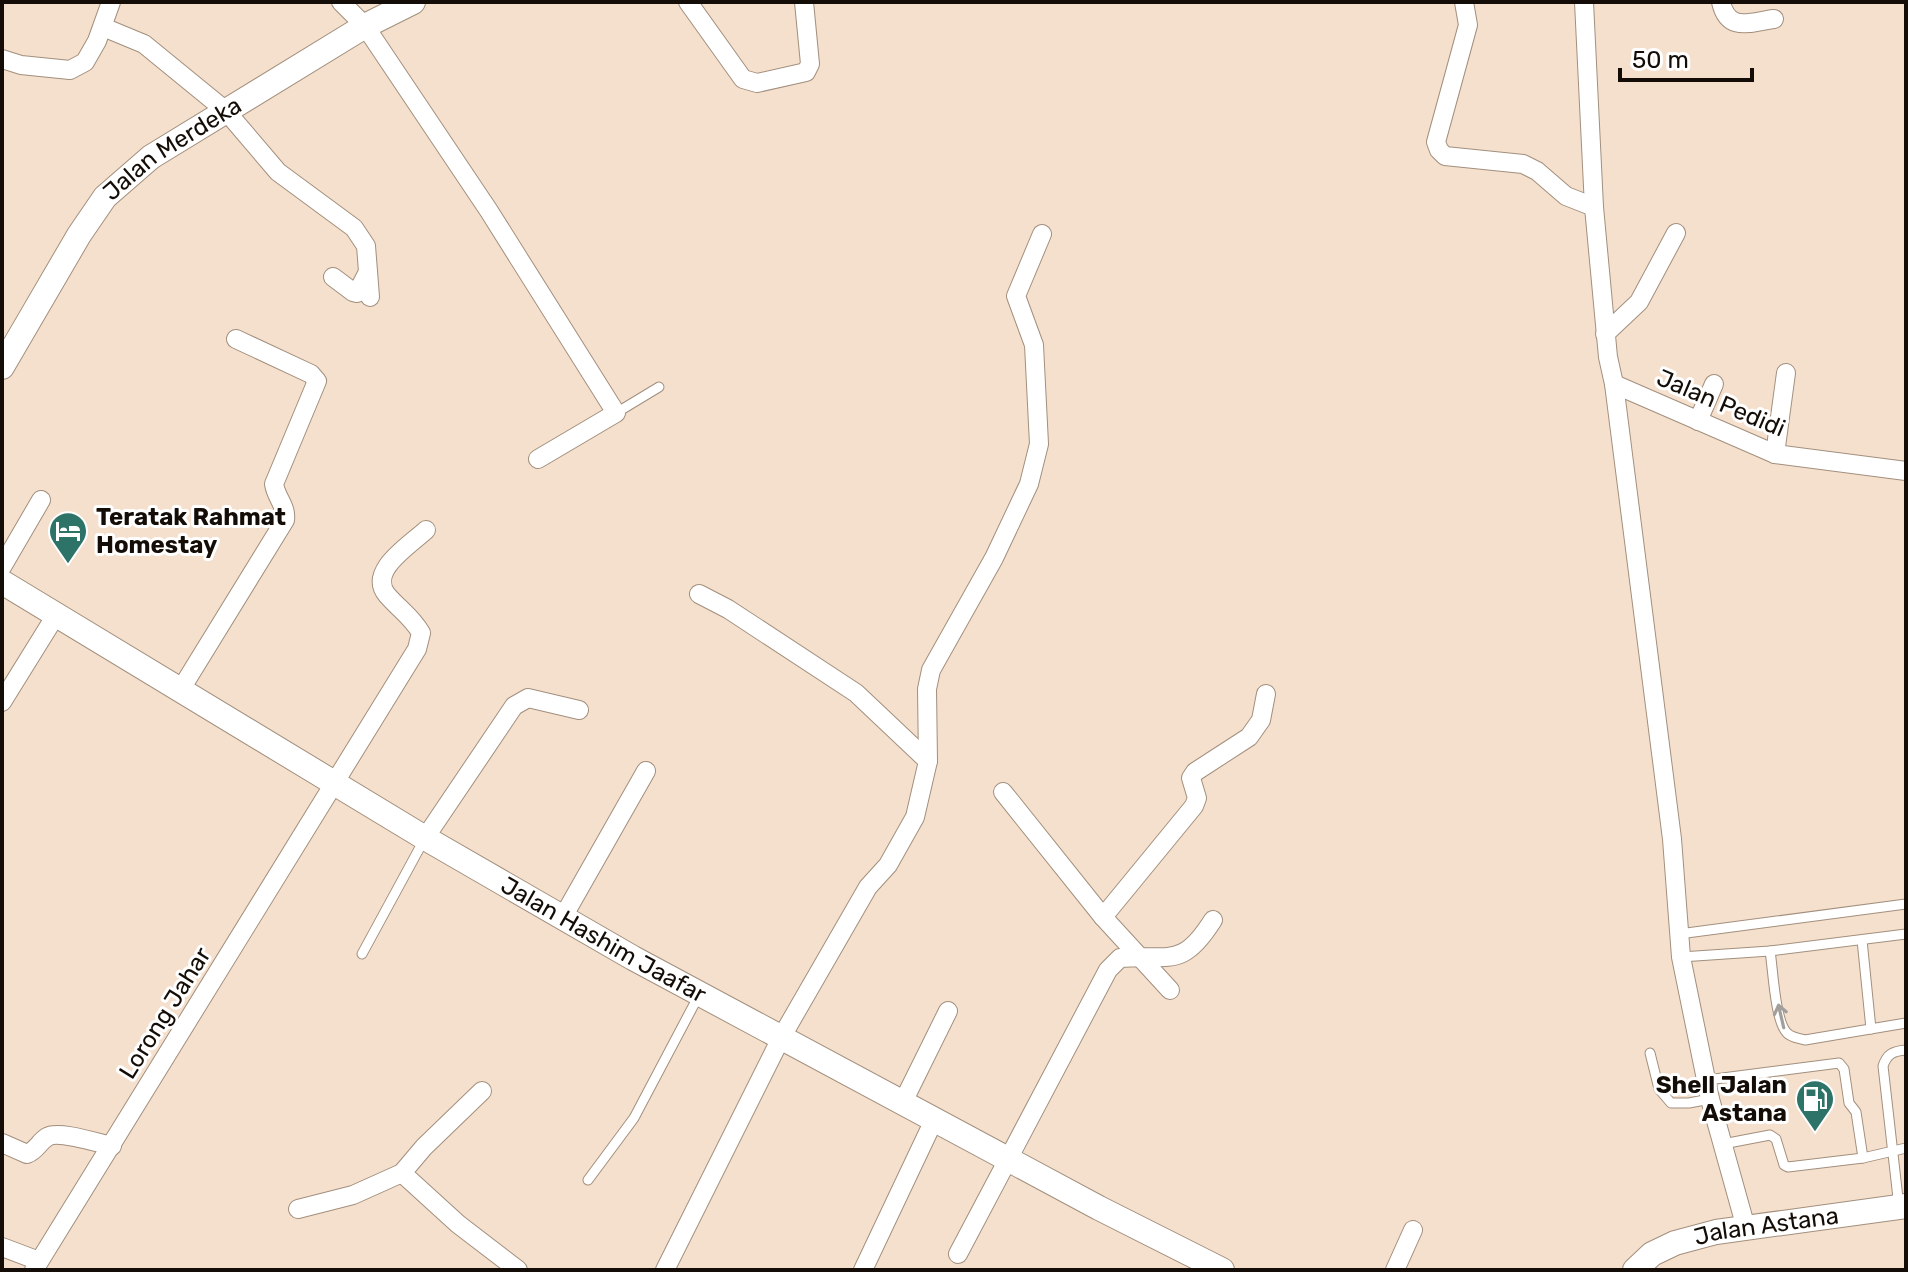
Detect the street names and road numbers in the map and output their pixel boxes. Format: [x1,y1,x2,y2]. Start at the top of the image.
street label: Jalan Merdeka [97,91,246,206]
street label: Jalan Pedidi [1653,363,1789,443]
street label: Jalan Hashim Jaafar [496,871,711,1009]
street label: Lorong Jahar [113,942,217,1084]
street label: Jalan Astana [1691,1201,1840,1251]

